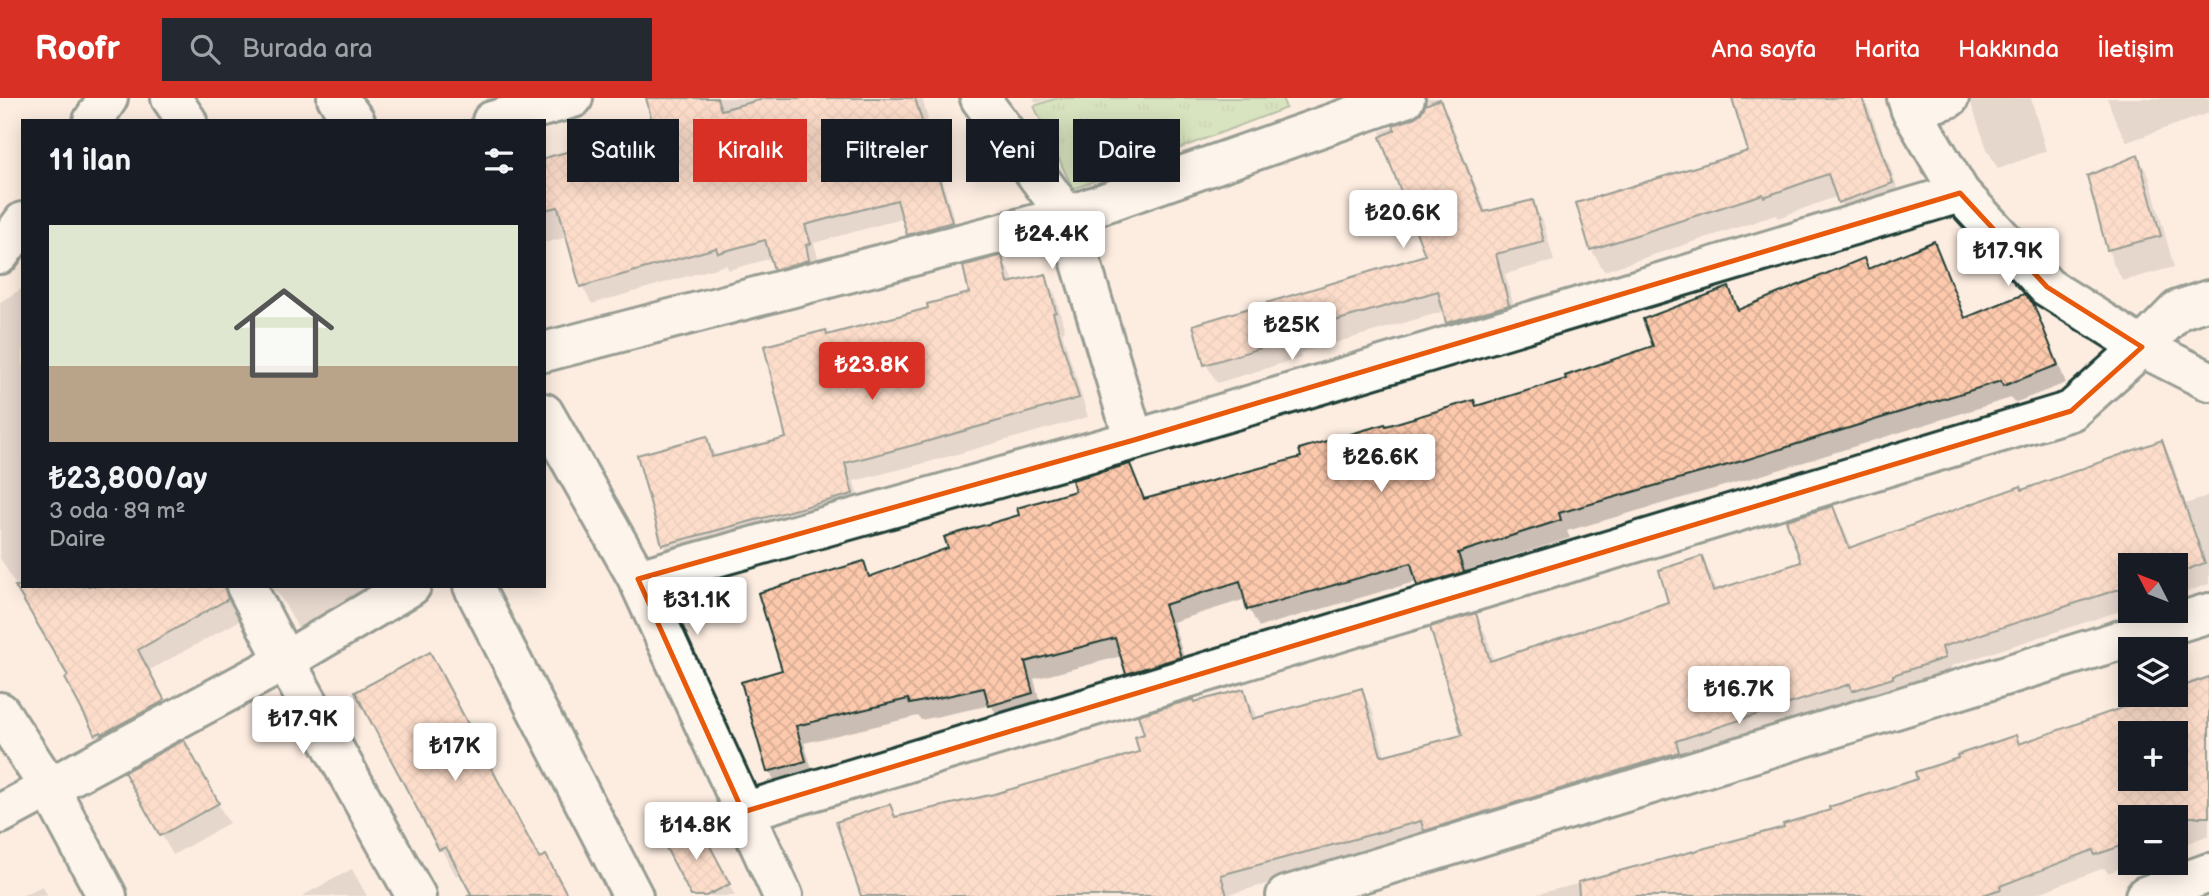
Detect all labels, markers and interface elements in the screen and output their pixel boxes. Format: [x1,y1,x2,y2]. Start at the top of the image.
search box [162,18,652,81]
text: Roofr [35,29,120,69]
icon: search [186,30,224,68]
text: Burada ara [242,34,373,65]
text: Ana sayfa [1712,35,1816,64]
text: Harita [1854,35,1920,64]
text: Hakkında [1958,35,2059,64]
text: İletişim [2097,35,2174,64]
chip: Satılık [567,119,679,182]
chip: Kiralık [693,119,807,182]
chip: Filtreler [821,119,952,182]
chip: Yeni [966,119,1059,182]
chip: Daire [1073,119,1180,182]
icon: filters [480,142,518,180]
text: 11 ilan [49,143,131,179]
pin: ₺20.6K [1346,190,1460,250]
text: ₺20.6K [1365,199,1441,227]
pin: ₺24.4K [995,212,1109,271]
text: ₺24.4K [1015,220,1089,248]
pin: ₺17.9K [1951,228,2065,288]
text: ₺17.9K [1973,237,2043,265]
icon: home [221,270,347,396]
pin: ₺25K [1251,302,1333,362]
text: ₺25K [1264,311,1320,339]
pin: ₺23.8K [815,342,929,402]
text: ₺23.8K [835,351,909,379]
pin: ₺26.6K [1324,434,1438,494]
text: ₺26.6K [1343,443,1419,471]
text: ₺23,800/ay [49,461,207,497]
text: 3 oda · 89 m² [49,497,185,525]
text: Daire [49,525,105,553]
north arrow [2118,553,2188,623]
map controls [2118,553,2188,875]
pin: ₺31.1K [640,578,754,637]
text: ₺31.1K [664,586,730,614]
button: layers [2118,637,2188,707]
pin: ₺16.7K [1682,666,1796,726]
text: ₺16.7K [1704,675,1774,703]
pin: ₺17.9K [246,696,360,756]
text: ₺17.9K [268,705,338,733]
button: + [2118,721,2188,791]
pin: ₺17K [414,724,496,783]
text: ₺17K [429,732,481,760]
pin: ₺14.8K [639,802,753,862]
button: − [2118,805,2188,875]
text: ₺14.8K [661,811,731,839]

